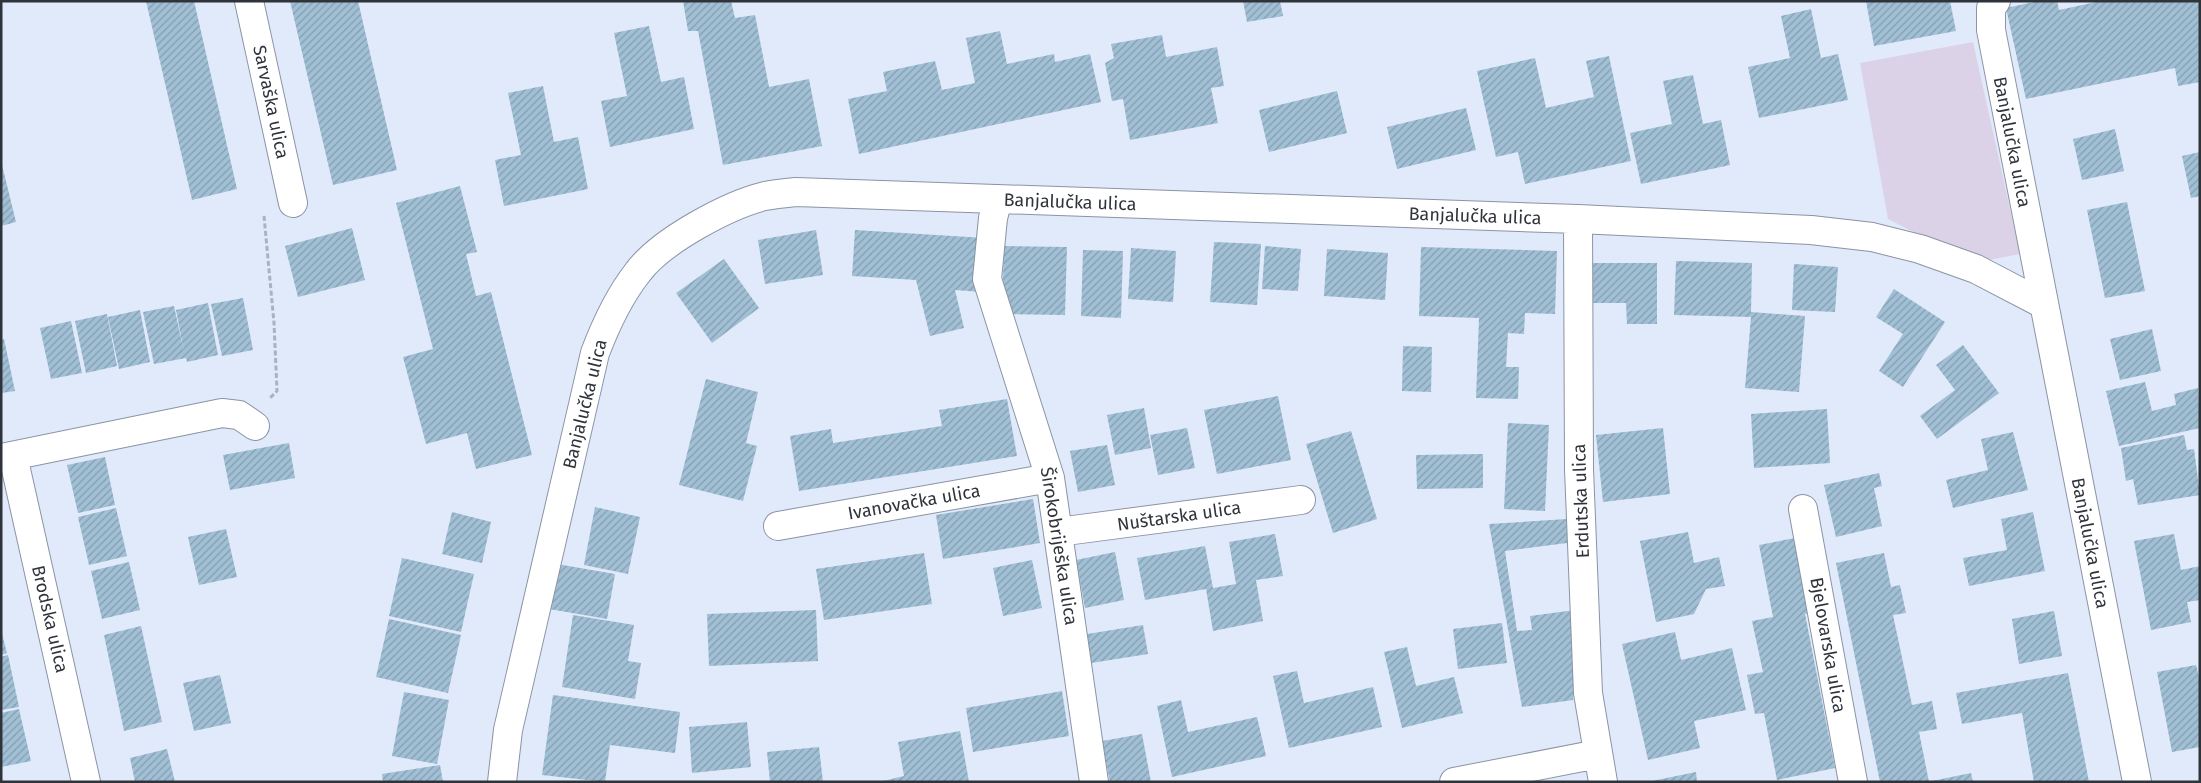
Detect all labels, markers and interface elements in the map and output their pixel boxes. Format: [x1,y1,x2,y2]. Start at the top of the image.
street label: Sarvaška ulica [248,43,294,161]
street label: Banjalučka ulica [1989,75,2035,209]
street label: Banjalučka ulica [1003,189,1137,215]
street label: Banjalučka ulica [1408,203,1542,229]
street label: Banjalučka ulica [558,337,612,471]
street label: Erdutska ulica [1568,443,1594,559]
street label: Širokobriješka ulica [1036,465,1082,627]
street label: Banjalučka ulica [2067,476,2113,610]
street label: Ivanovačka ulica [846,480,982,524]
street label: Nuštarska ulica [1116,496,1242,536]
street label: Brodska ulica [27,563,73,675]
street label: Bjelovarska ulica [1805,575,1851,715]

